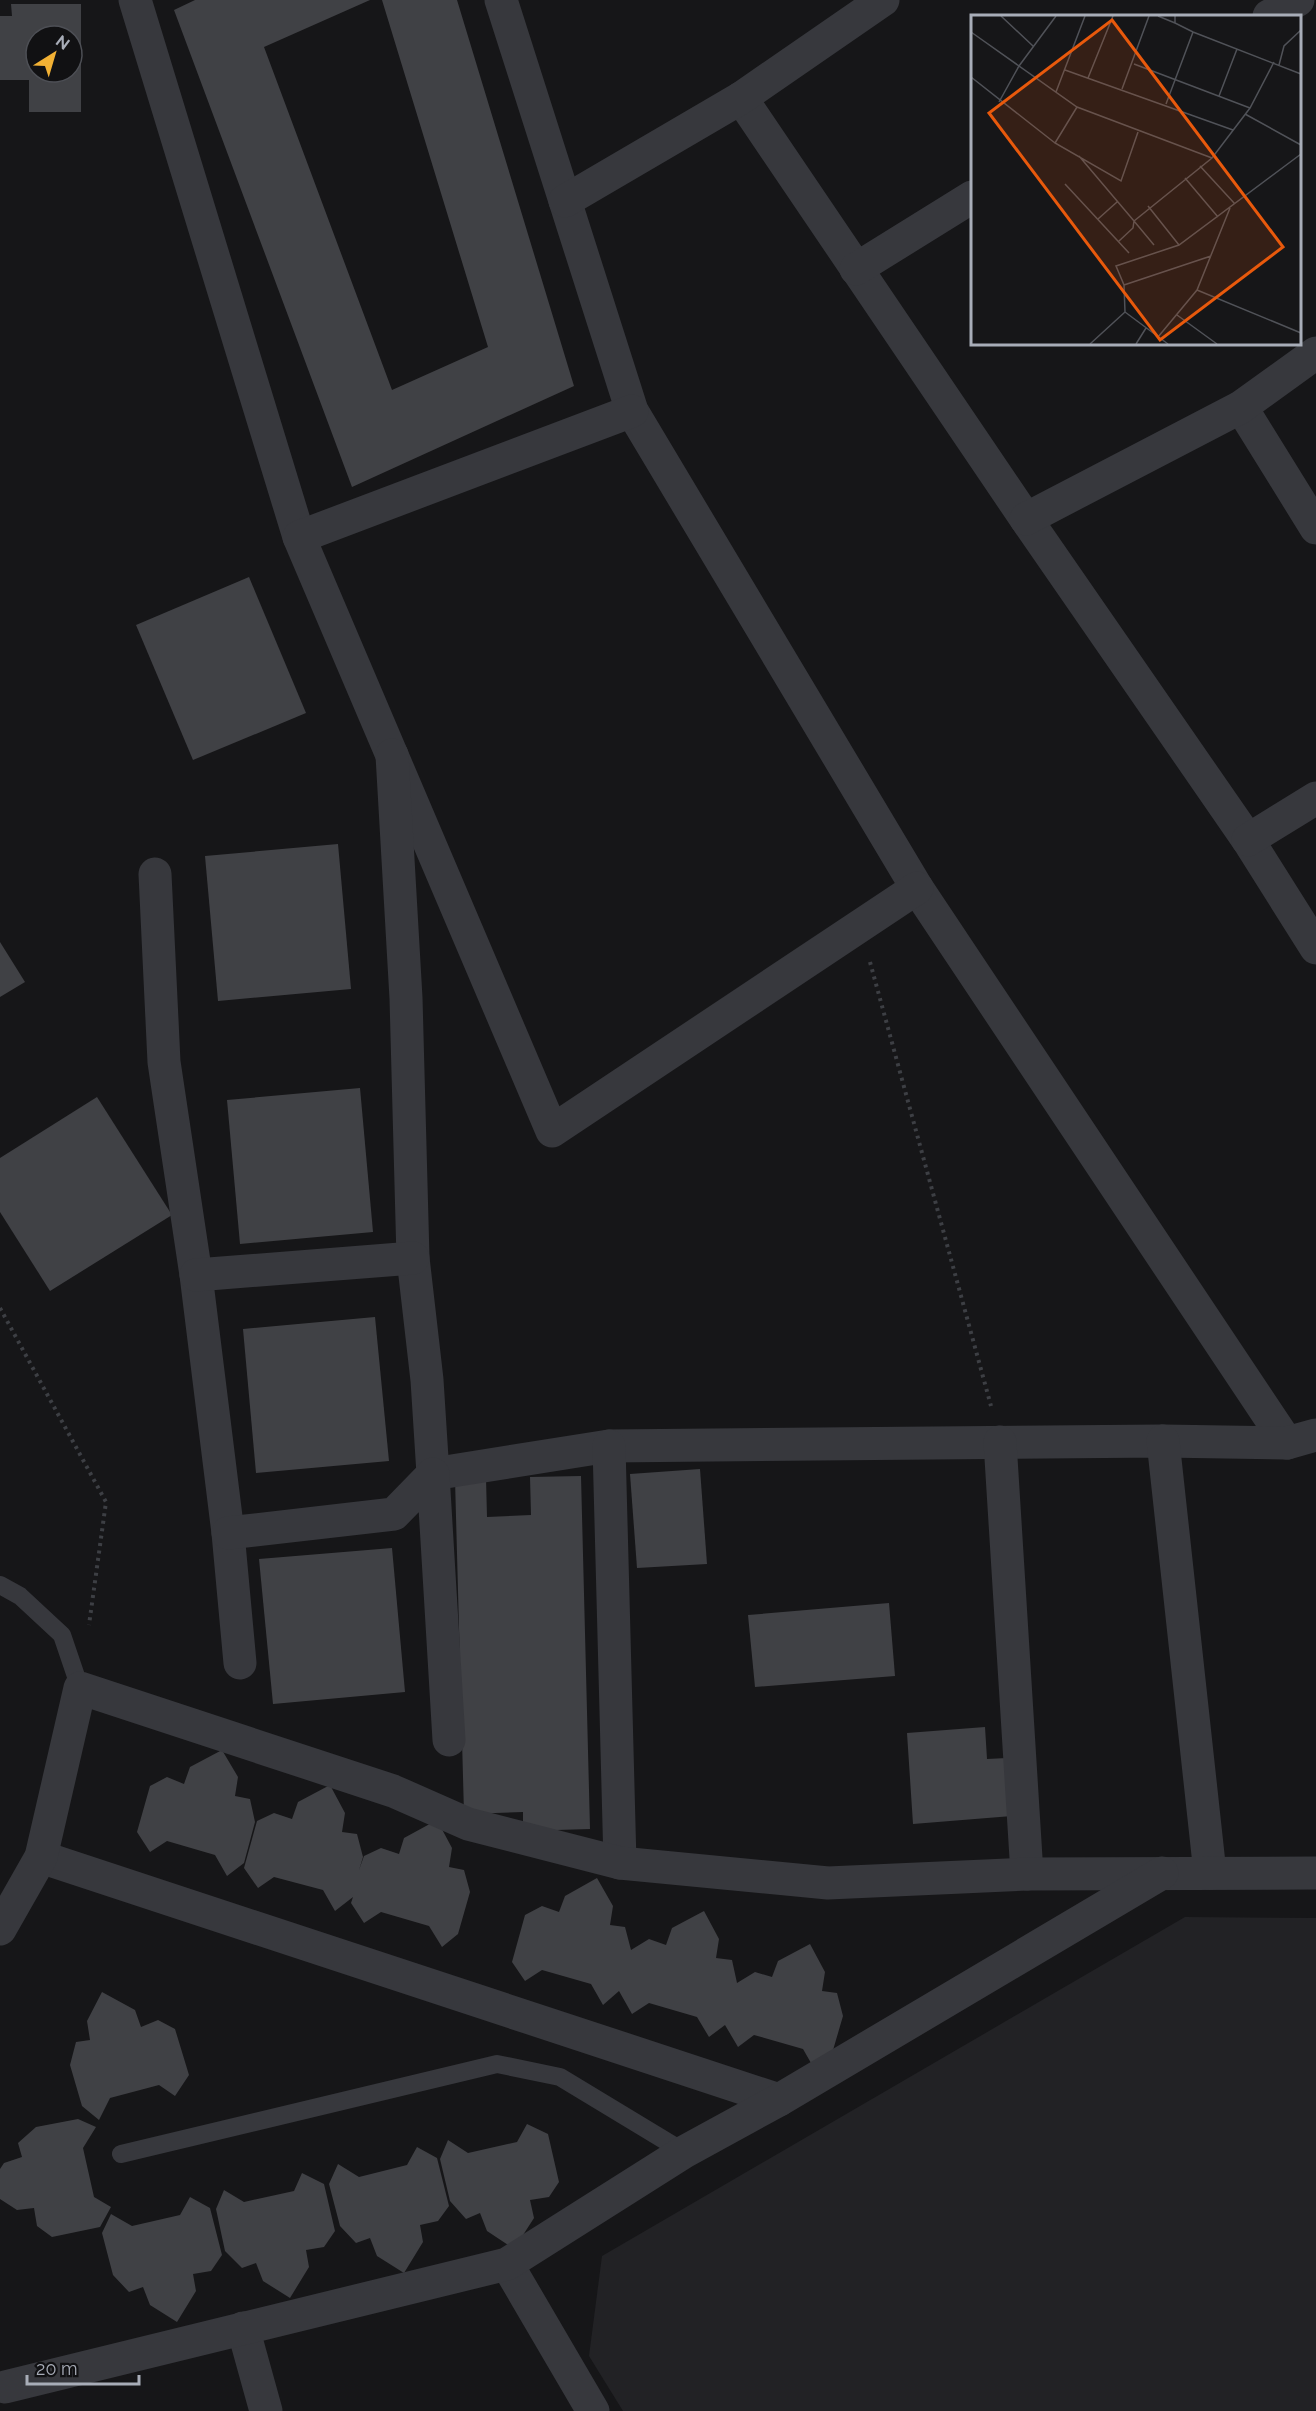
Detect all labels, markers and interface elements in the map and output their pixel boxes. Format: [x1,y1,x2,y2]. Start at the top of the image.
inset map [971,15,1301,345]
north arrow [24,24,84,84]
text: N [52,31,73,54]
scale bar [27,2348,140,2386]
text: 20 m [36,2358,78,2379]

